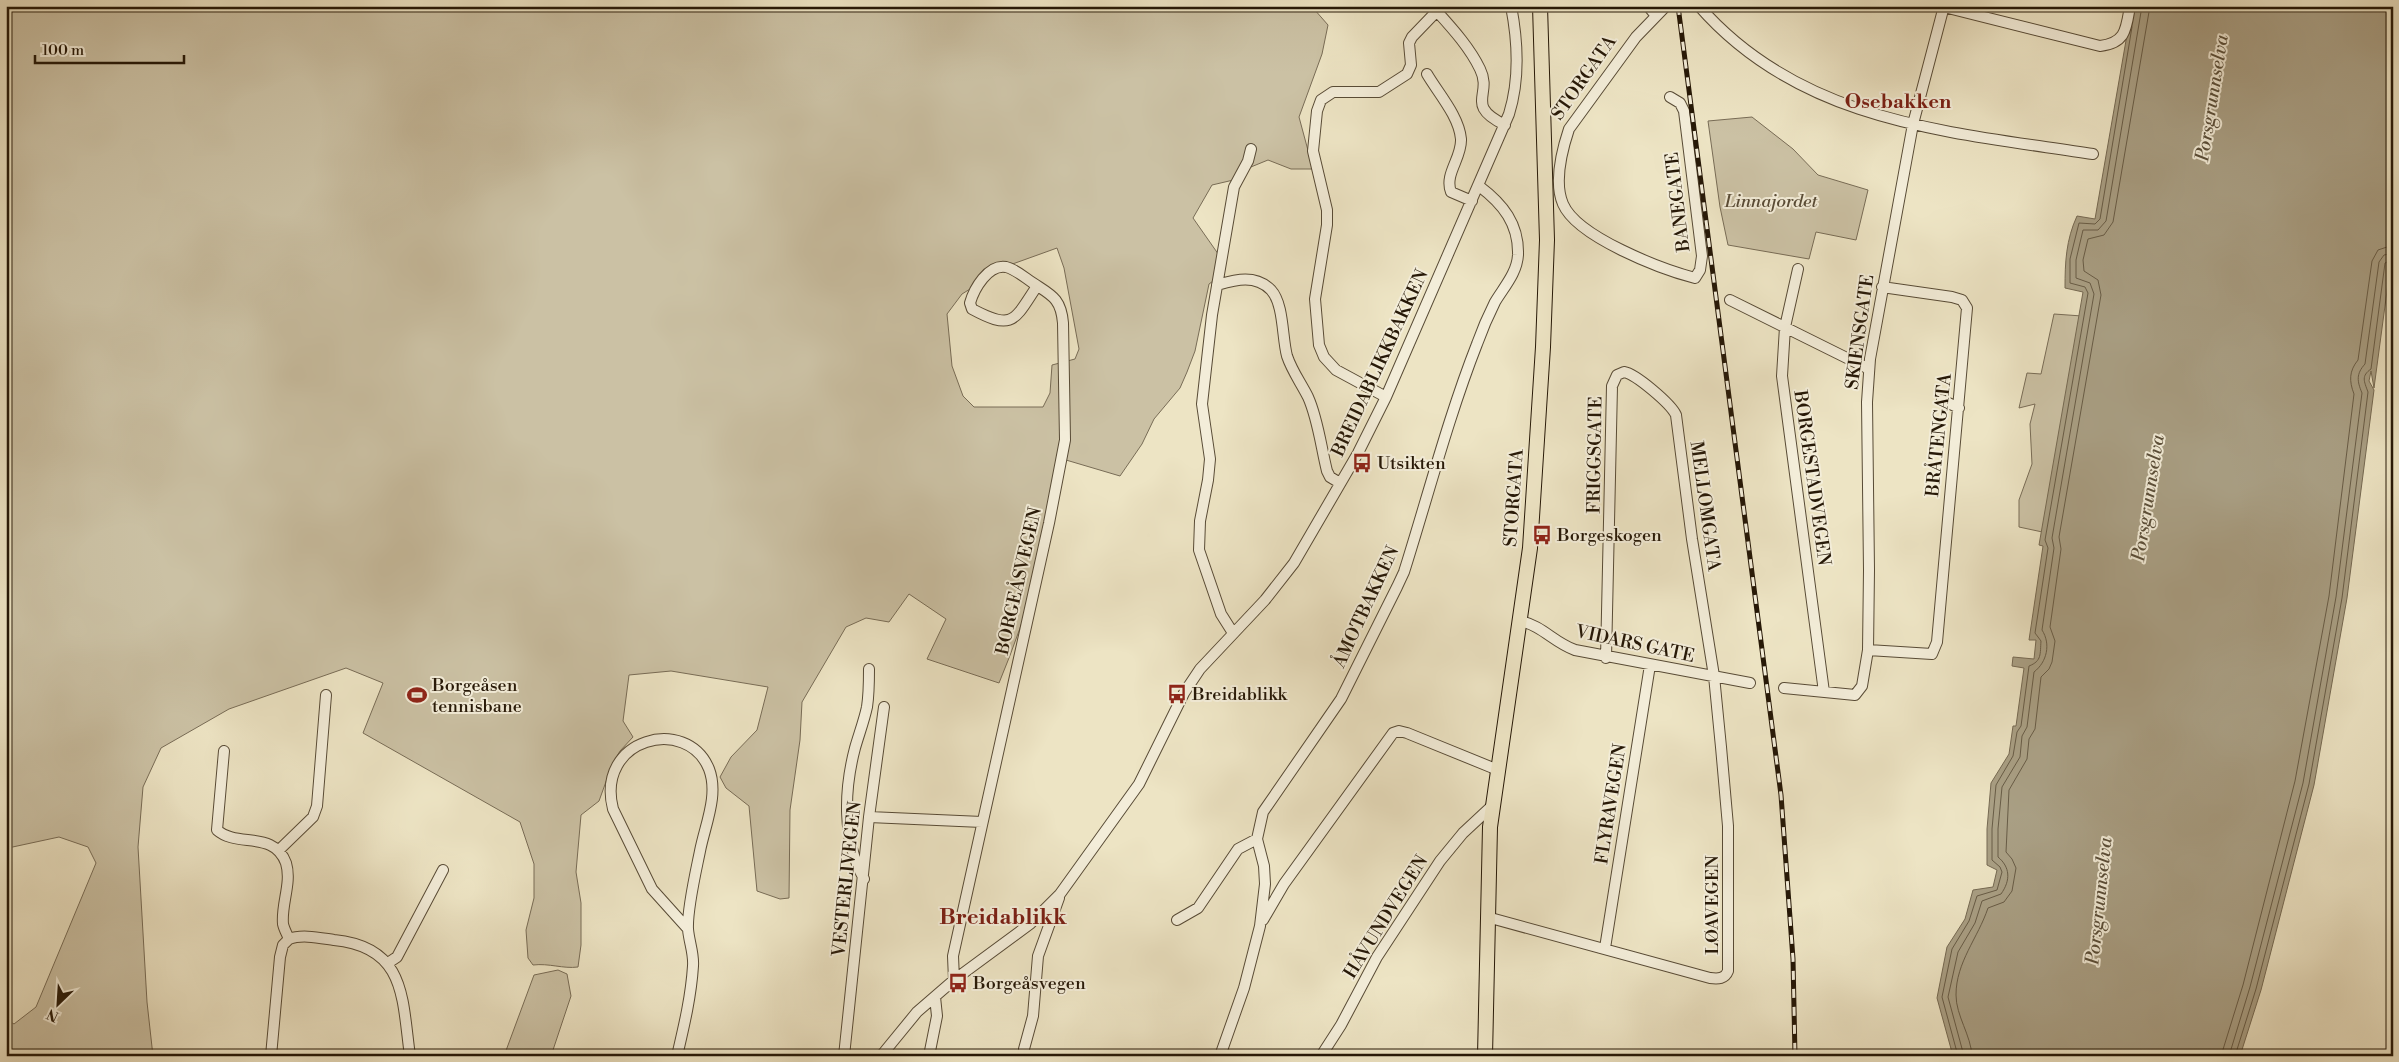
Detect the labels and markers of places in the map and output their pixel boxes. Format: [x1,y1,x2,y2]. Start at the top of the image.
bus stop icon: Utsikten [1351,452,1373,474]
place label: Utsikten [1377,452,1446,475]
bus stop icon: Borgeskogen [1531,524,1553,546]
place label: Borgeskogen [1556,524,1662,547]
place label: Borgeåsen tennisbane [431,674,522,718]
bus stop icon: Breidablikk [1166,683,1188,705]
place label: Breidablikk [1191,683,1289,706]
sports icon: Borgeåsen tennisbane [406,684,428,706]
bus stop icon: Borgeåsvegen [947,972,969,994]
place label: Borgeåsvegen [972,972,1086,995]

